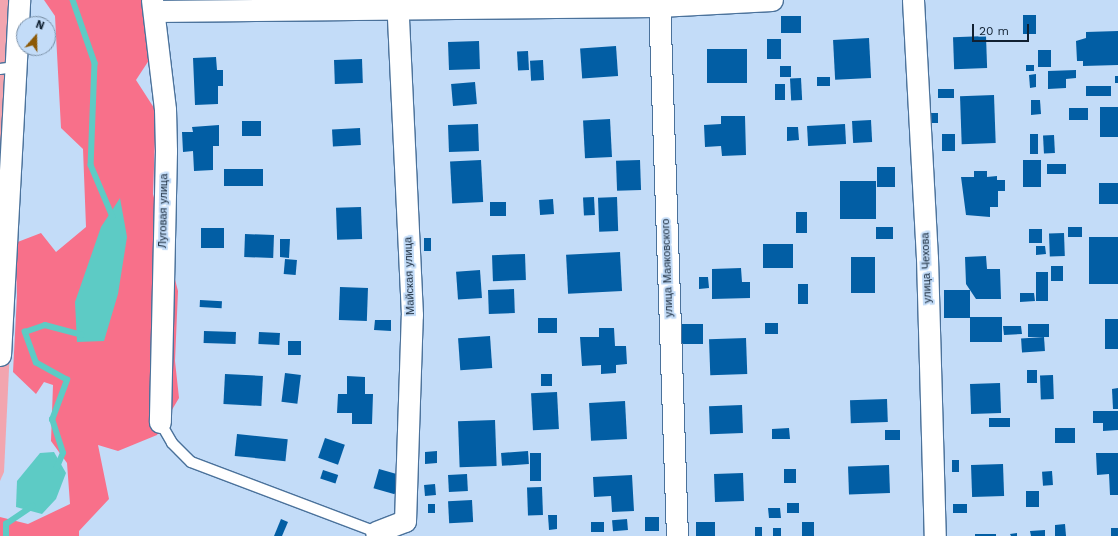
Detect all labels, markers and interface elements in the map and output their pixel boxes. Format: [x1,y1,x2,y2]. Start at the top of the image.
north arrow [16,16,56,56]
scale bar [974,16,1031,42]
text: N [34,18,46,33]
text: 20 m [979,24,1009,38]
street label: Луговая улица [157,174,171,248]
street label: улица Маяковского [660,219,676,317]
street label: улица Чехова [919,233,935,303]
street label: Майская улица [402,237,418,315]

